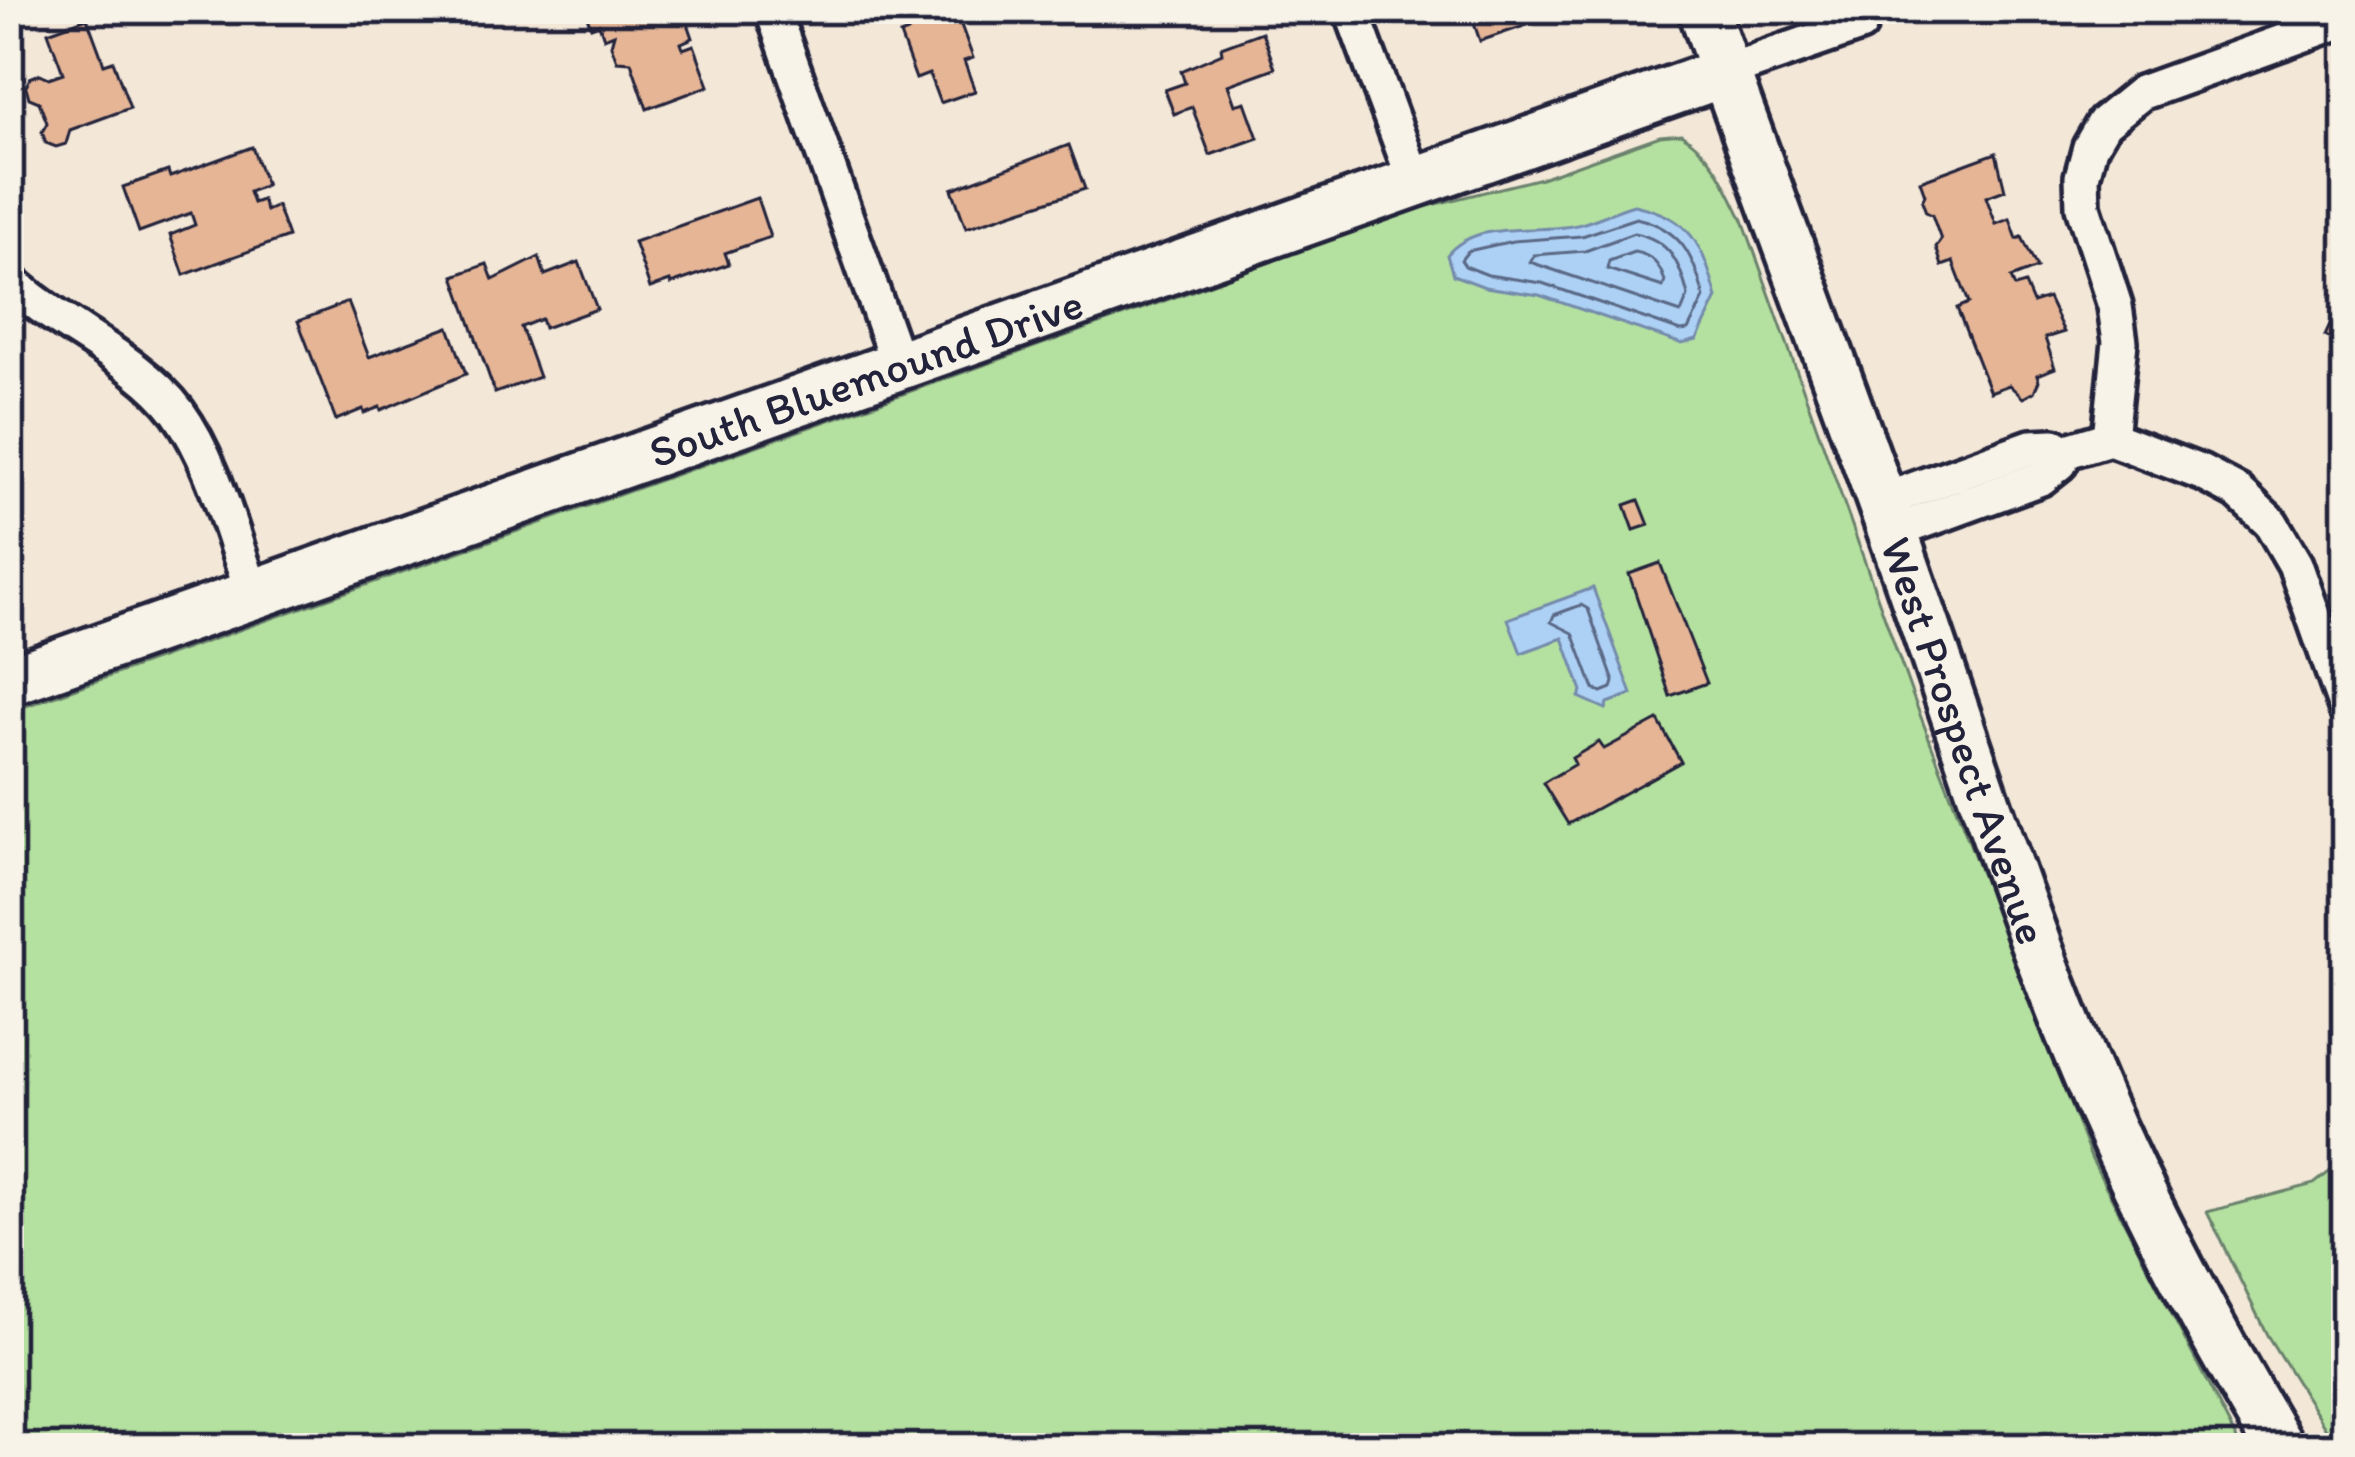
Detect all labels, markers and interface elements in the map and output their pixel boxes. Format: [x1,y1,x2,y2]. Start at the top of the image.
street label: South Bluemound Drive [642,275,1090,479]
street label: West Prospect Avenue [1870,530,2060,951]

